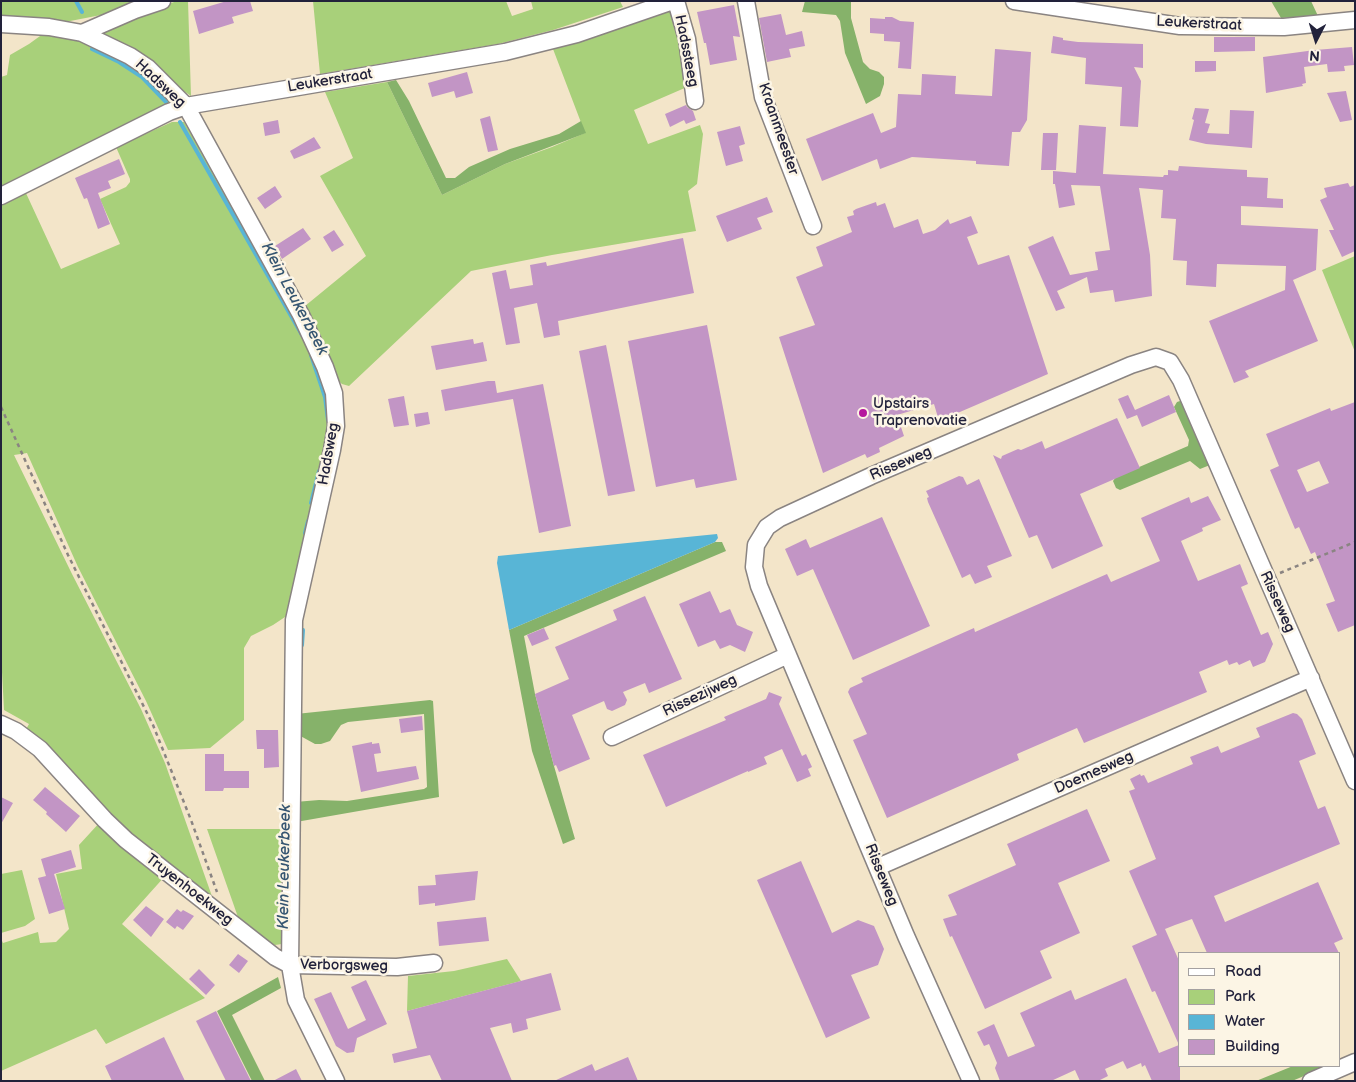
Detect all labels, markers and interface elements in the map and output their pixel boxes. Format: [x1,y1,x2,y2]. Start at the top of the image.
street label: Hadssteeg [670,13,702,89]
street label: Leukerstraat [1156,13,1242,35]
north arrow [1291,15,1341,65]
text: N [1309,47,1321,64]
street label: Hadsweg [131,56,189,112]
street label: Leukerstraat [286,65,374,97]
street label: Kraanmeester [754,81,802,177]
water label: Klein Leukerbeek [256,239,332,359]
place label: Upstairs Traprenovatie [873,395,967,430]
marker: Upstairs Traprenovatie [857,407,869,419]
street label: Hadsweg [315,421,343,487]
street label: Risseweg [867,443,935,485]
street label: Risseweg [1255,568,1299,636]
street label: Rissezijweg [660,671,740,721]
street label: Doemesweg [1052,748,1136,798]
water label: Klein Leukerbeek [274,804,296,930]
street label: Risseweg [860,841,902,909]
street label: Truyenhoekweg [142,850,236,930]
legend [1178,952,1341,1067]
street label: Verborgsweg [300,956,388,976]
text: Road [1225,962,1261,981]
text: Park [1225,987,1255,1006]
text: Water [1225,1012,1265,1031]
text: Building [1225,1037,1280,1056]

